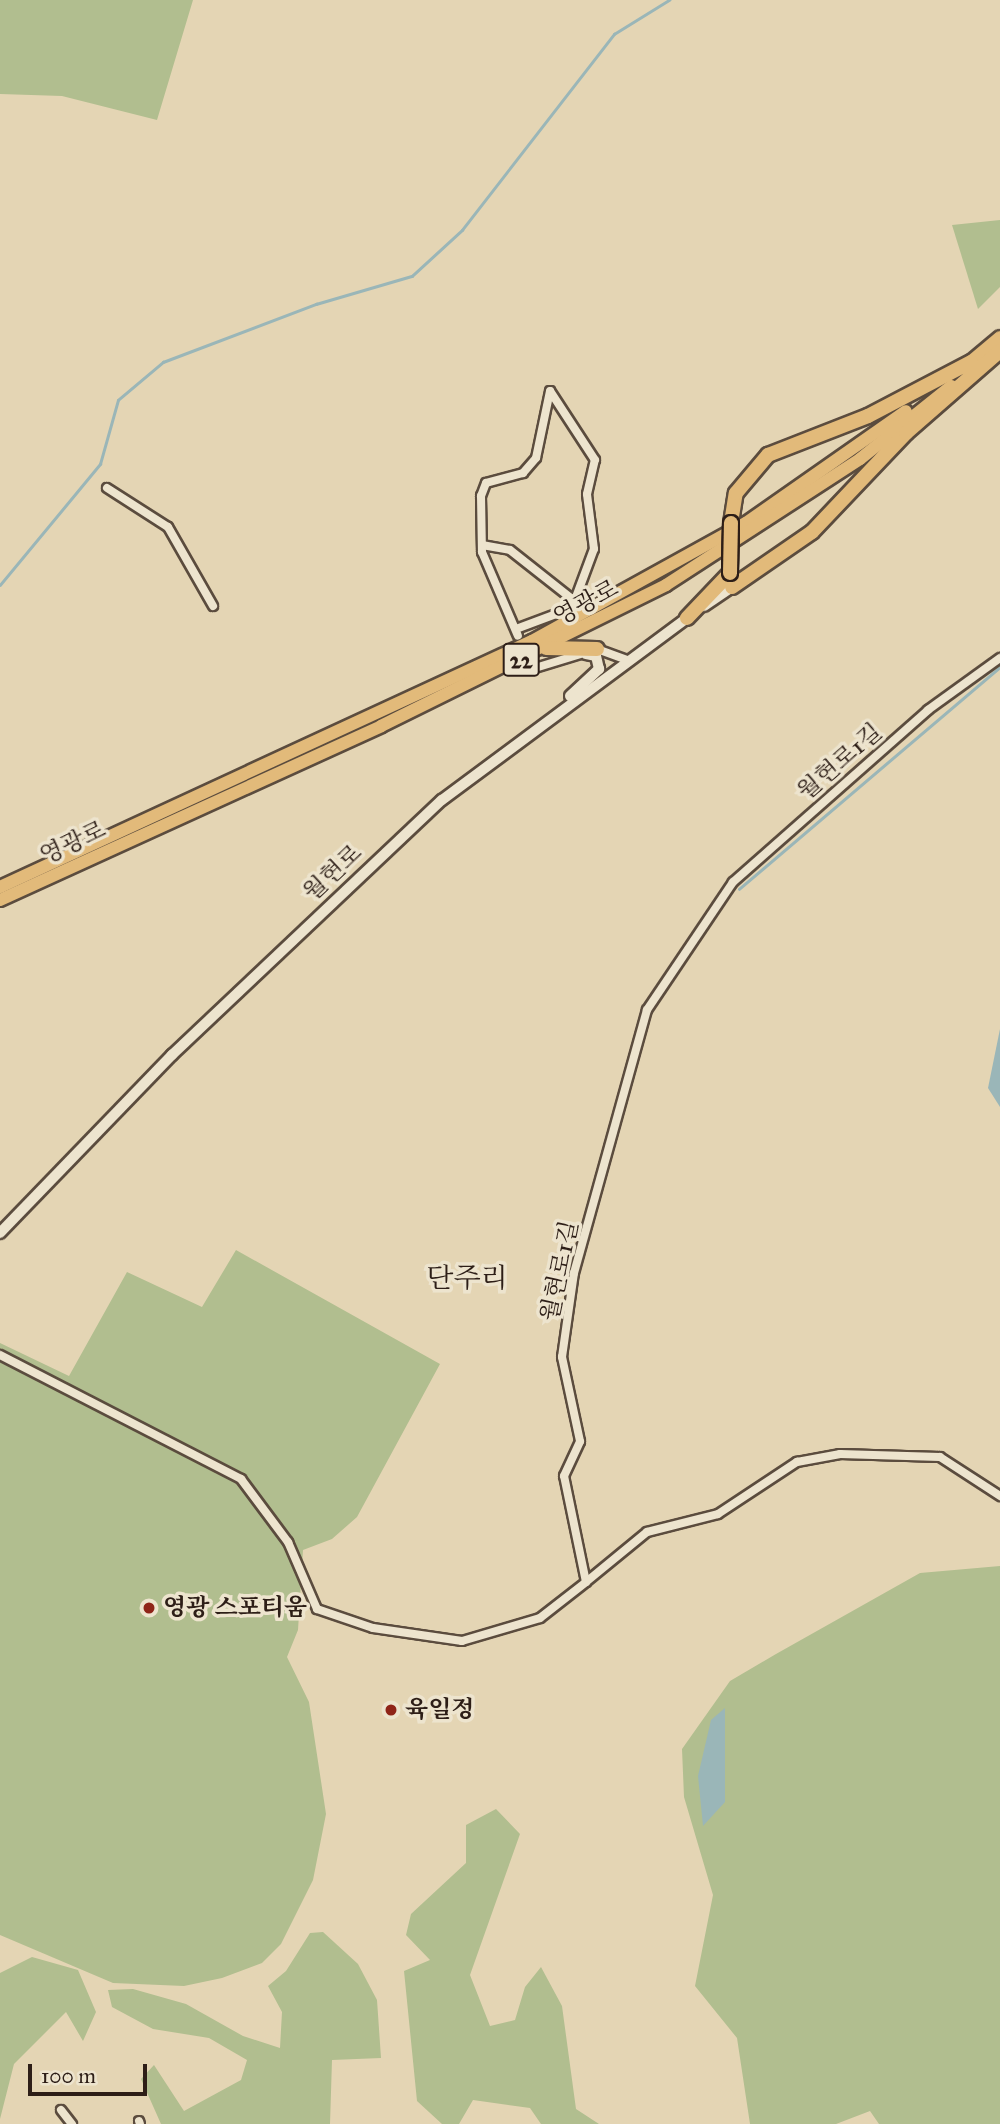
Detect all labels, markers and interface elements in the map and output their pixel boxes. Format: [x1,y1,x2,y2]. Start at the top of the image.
street label: 영광로 [549,574,623,632]
road number: 22 [502,640,540,680]
street label: 월현로1길 [792,718,888,806]
street label: 영광로 [35,815,111,871]
street label: 월현로 [298,839,368,907]
street label: 월현로1길 [535,1218,585,1324]
district label: 단주리 [426,1261,508,1295]
place label: 영광 스포티움 [163,1594,307,1622]
marker: 영광 스포티움 [141,1600,157,1616]
place label: 육일정 [405,1696,475,1724]
marker: 육일정 [383,1702,399,1718]
scale bar [32,2050,150,2094]
text: 100 m [41,2063,96,2089]

